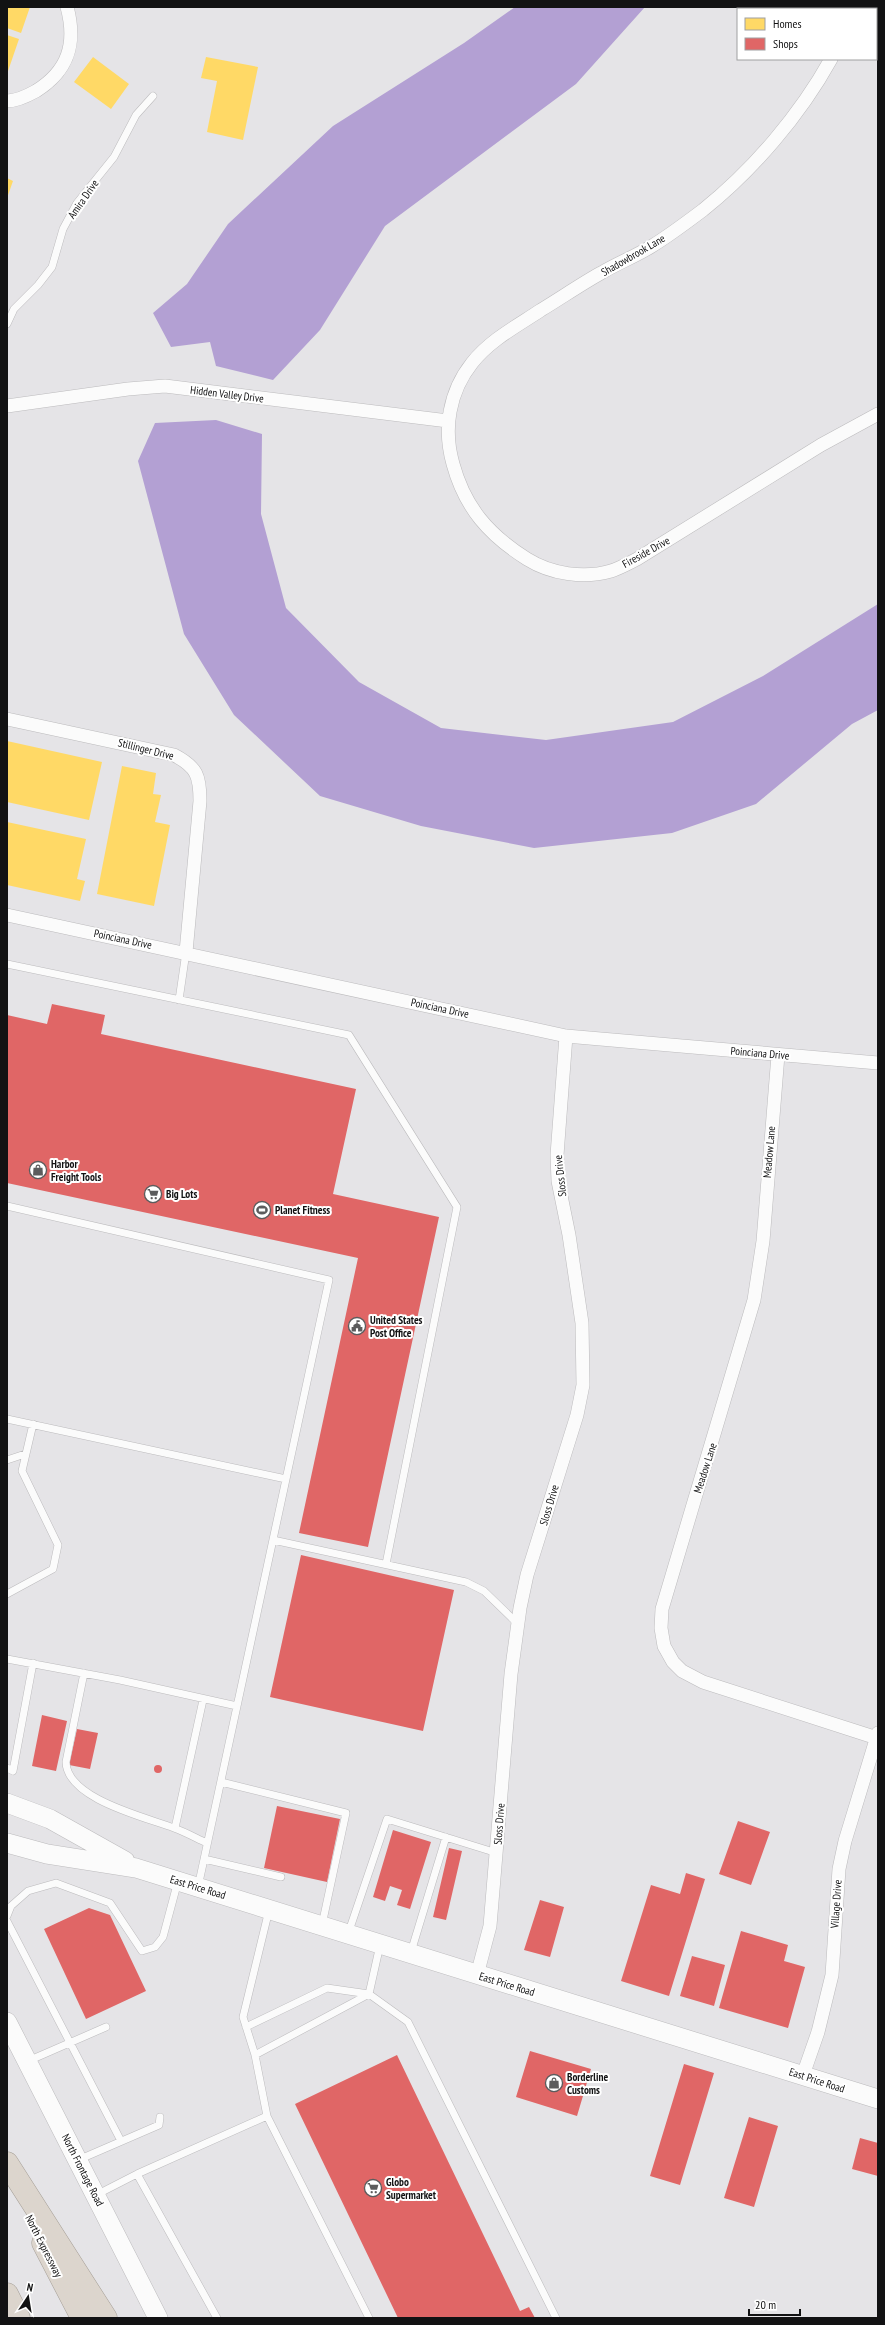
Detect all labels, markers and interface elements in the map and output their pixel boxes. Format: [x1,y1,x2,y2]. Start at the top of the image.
legend [737,8,877,60]
text: Homes [773,16,801,31]
text: Shops [773,36,798,51]
street label: Amira Drive [65,176,102,221]
street label: Shadowbrook Lane [598,231,668,279]
street label: Hidden Valley Drive [189,383,265,406]
street label: Fireside Drive [620,533,673,571]
street label: Stillinger Drive [117,735,176,763]
street label: Poinciana Drive [93,926,154,952]
street label: Poinciana Drive [410,995,471,1021]
street label: Poinciana Drive [730,1043,790,1063]
street label: Meadow Lane [760,1125,778,1179]
street label: Sloss Drive [551,1154,569,1198]
place label: Harbor Freight Tools [51,1157,101,1184]
shop icon: Harbor Freight Tools [28,1160,48,1180]
supermarket icon: Big Lots [143,1184,163,1204]
place label: Big Lots [166,1187,197,1201]
sports icon: Planet Fitness [252,1200,272,1220]
place label: Planet Fitness [275,1203,330,1217]
place label: United States Post Office [370,1313,423,1340]
public building icon: United States Post Office [347,1316,367,1336]
street label: Meadow Lane [690,1441,720,1495]
street label: Sloss Drive [536,1483,562,1527]
street label: Sloss Drive [491,1802,507,1845]
street label: East Price Road [168,1872,228,1902]
street label: Village Drive [827,1879,845,1930]
street label: East Price Road [477,1969,537,1999]
street label: East Price Road [787,2064,847,2096]
place label: Borderline Customs [567,2070,608,2097]
shop icon: Borderline Customs [544,2073,564,2093]
street label: North Frontage Road [59,2132,107,2209]
place label: Globo Supermarket [386,2175,437,2202]
supermarket icon: Globo Supermarket [363,2178,383,2198]
street label: North Expressway [22,2212,66,2280]
north arrow [8,2277,48,2317]
text: N [26,2280,34,2295]
scale bar [749,2291,800,2317]
text: 20 m [755,2297,776,2312]

